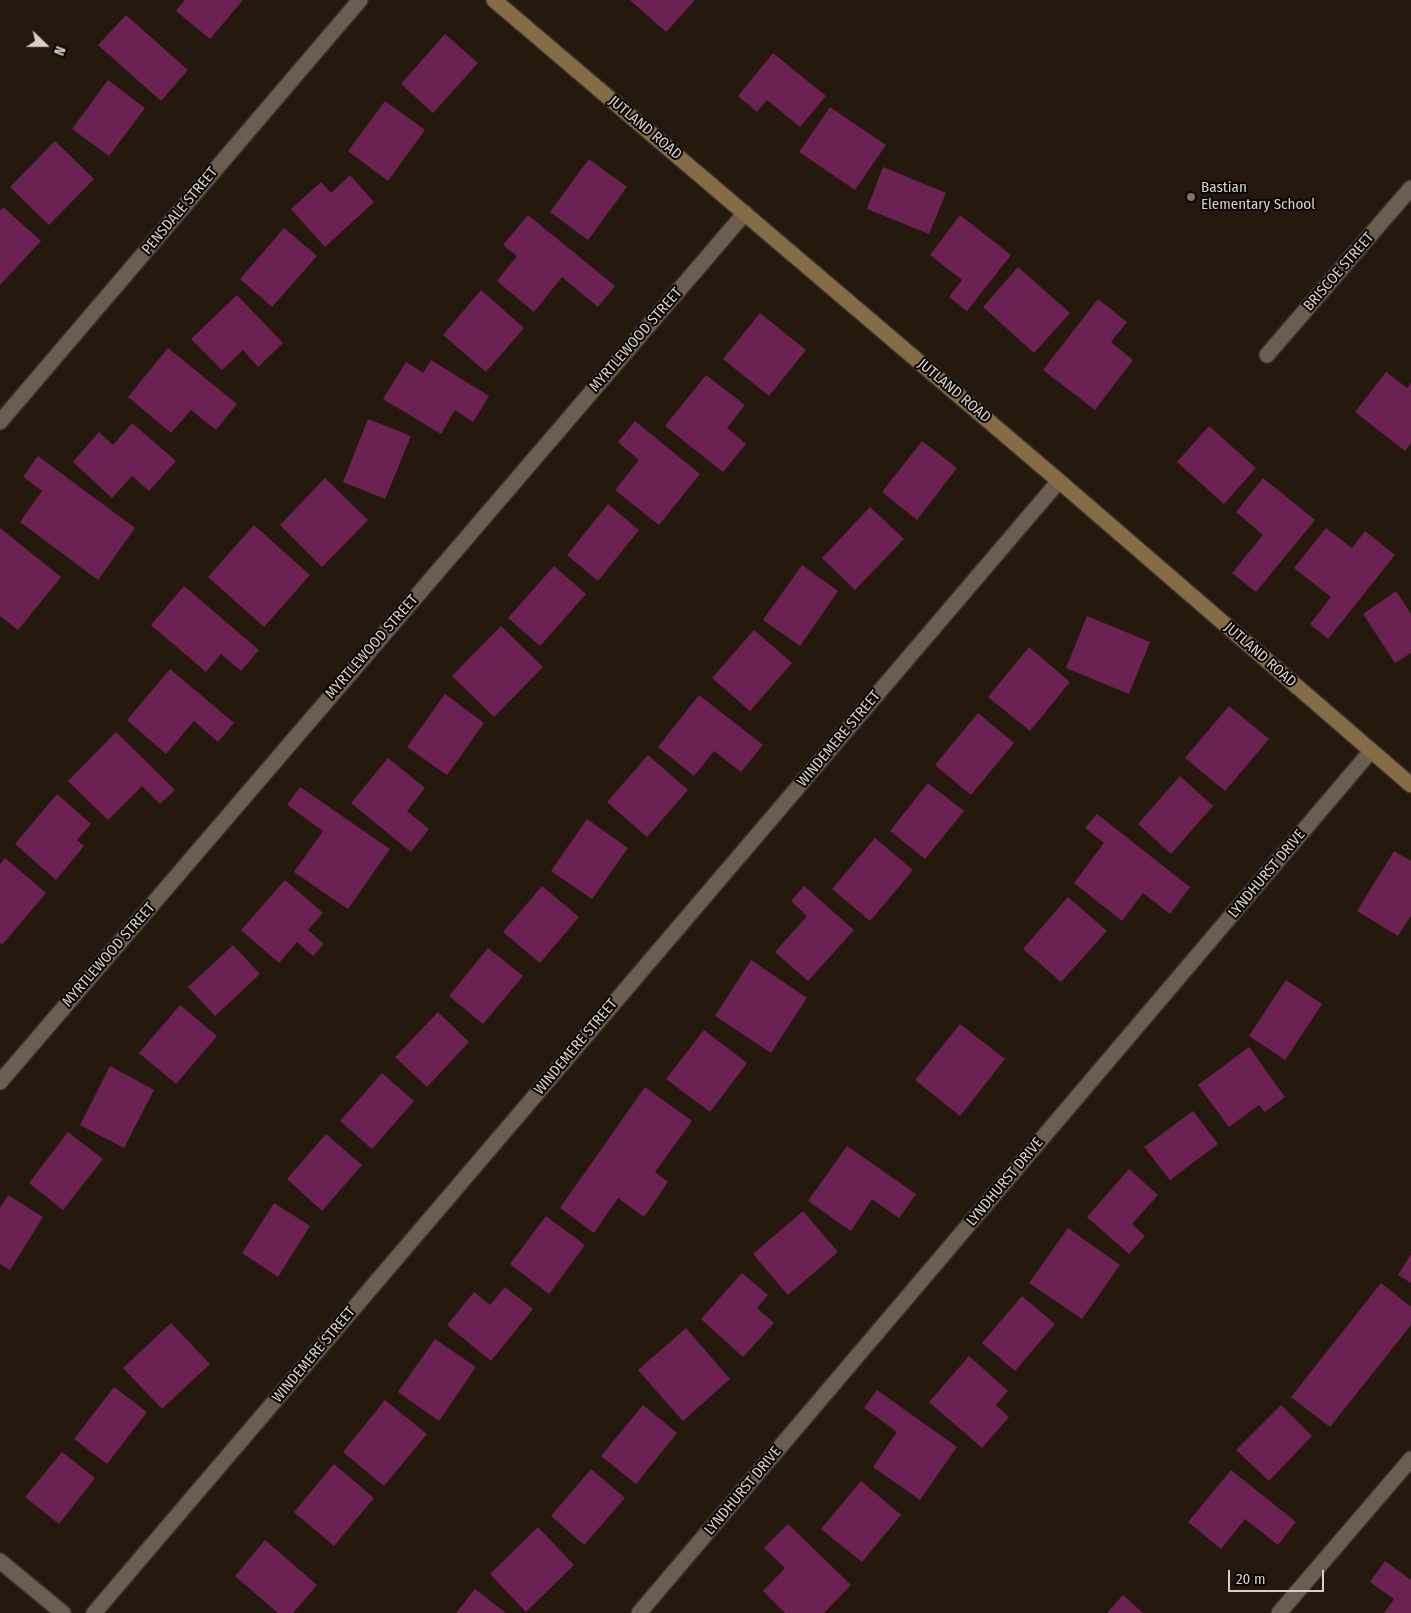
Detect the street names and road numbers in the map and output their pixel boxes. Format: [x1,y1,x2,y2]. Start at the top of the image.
street label: JUTLAND ROAD [605,92,685,164]
street label: PENSDALE STREET [138,164,222,258]
street label: BRISCOE STREET [1300,229,1378,315]
street label: MYRTLEWOOD STREET [586,284,686,396]
street label: JUTLAND ROAD [914,355,994,427]
street label: MYRTLEWOOD STREET [322,591,422,703]
street label: JUTLAND ROAD [1220,619,1300,691]
street label: WINDEMERE STREET [794,687,884,791]
street label: LYNDHURST DRIVE [1225,826,1309,922]
street label: MYRTLEWOOD STREET [59,899,159,1011]
street label: WINDEMERE STREET [531,995,621,1099]
street label: LYNDHURST DRIVE [963,1134,1047,1230]
street label: WINDEMERE STREET [269,1303,359,1407]
street label: LYNDHURST DRIVE [701,1443,785,1539]

